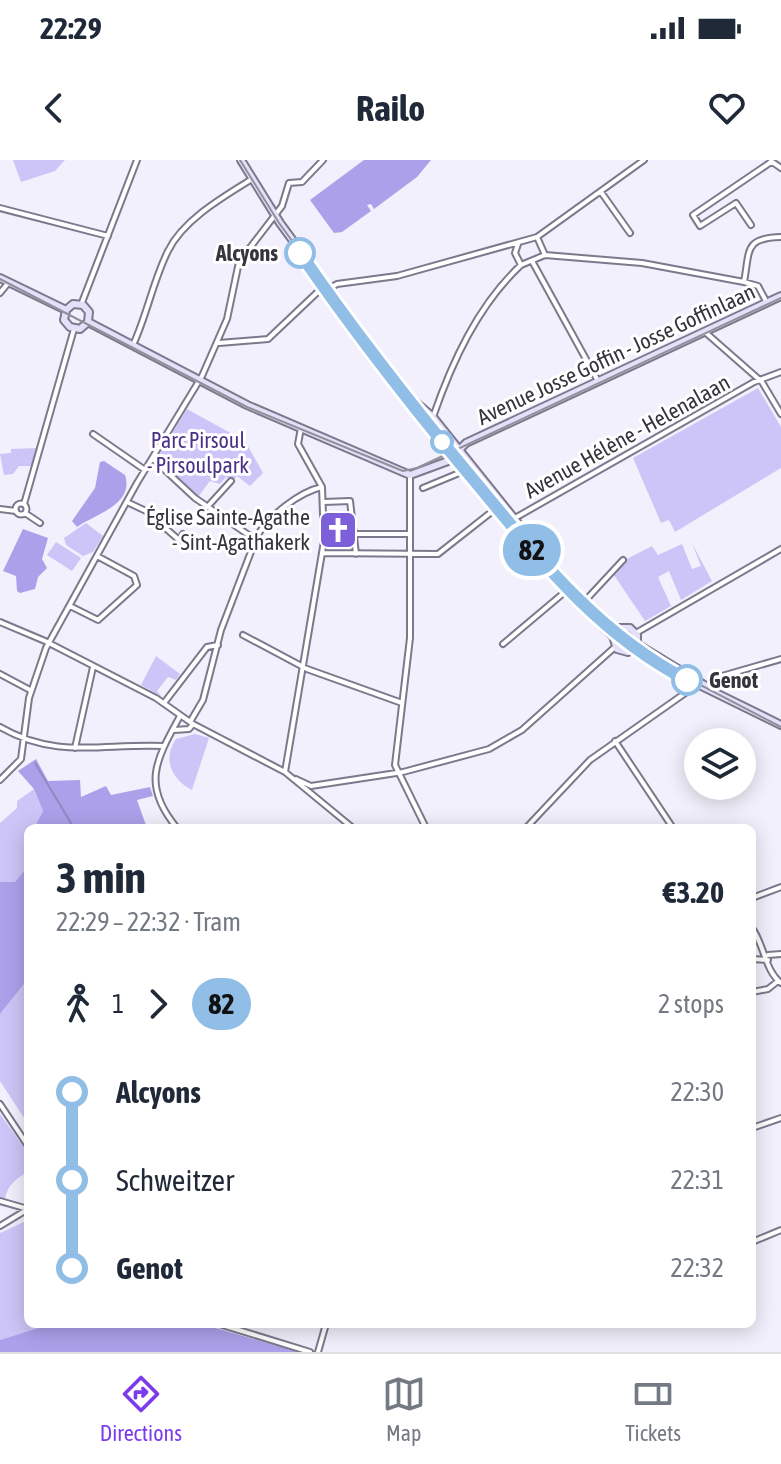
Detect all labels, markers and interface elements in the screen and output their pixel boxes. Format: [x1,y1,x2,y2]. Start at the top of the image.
text: 22:29 [40,11,102,45]
icon: back [32,86,76,130]
icon: heart [705,86,749,130]
text: Railo [356,87,425,129]
marker: Alcyons [285,238,315,268]
place label: Alcyons [215,240,278,266]
street label: Avenue Josse Goffin - Josse Goffinlaan [473,278,759,430]
street label: Avenue Hélène - Helenalaan [520,369,734,503]
park label: Parc Pirsoul - Pirsoulpark [147,427,249,478]
unlabelled marker [431,431,453,453]
place label: Église Sainte-Agathe - Sint-Agathakerk [146,504,310,555]
church icon: Église Sainte-Agathe - Sint-Agathakerk [317,509,359,551]
line badge: 82 [496,524,568,576]
text: 82 [519,534,545,566]
marker: Genot [672,665,702,695]
place label: Genot [709,667,759,693]
map controls [684,728,756,800]
button: layers [684,728,756,800]
text: 3 min [56,852,146,902]
text: €3.20 [663,875,724,909]
text: 22:29 – 22:32 · Tram [56,907,241,937]
icon: walk [56,982,100,1026]
icon: forward [136,982,180,1026]
text: 82 [208,988,235,1020]
text: 1 [112,989,124,1019]
text: 2 stops [658,989,724,1019]
text: Alcyons [116,1075,201,1109]
text: 22:30 [670,1077,724,1107]
text: Schweitzer [116,1163,234,1197]
text: 22:31 [670,1165,724,1195]
text: Genot [116,1251,183,1285]
text: 22:32 [670,1253,724,1283]
tab: Directions [100,1372,182,1446]
tab: Map [382,1372,426,1446]
tab: Tickets [625,1372,681,1446]

